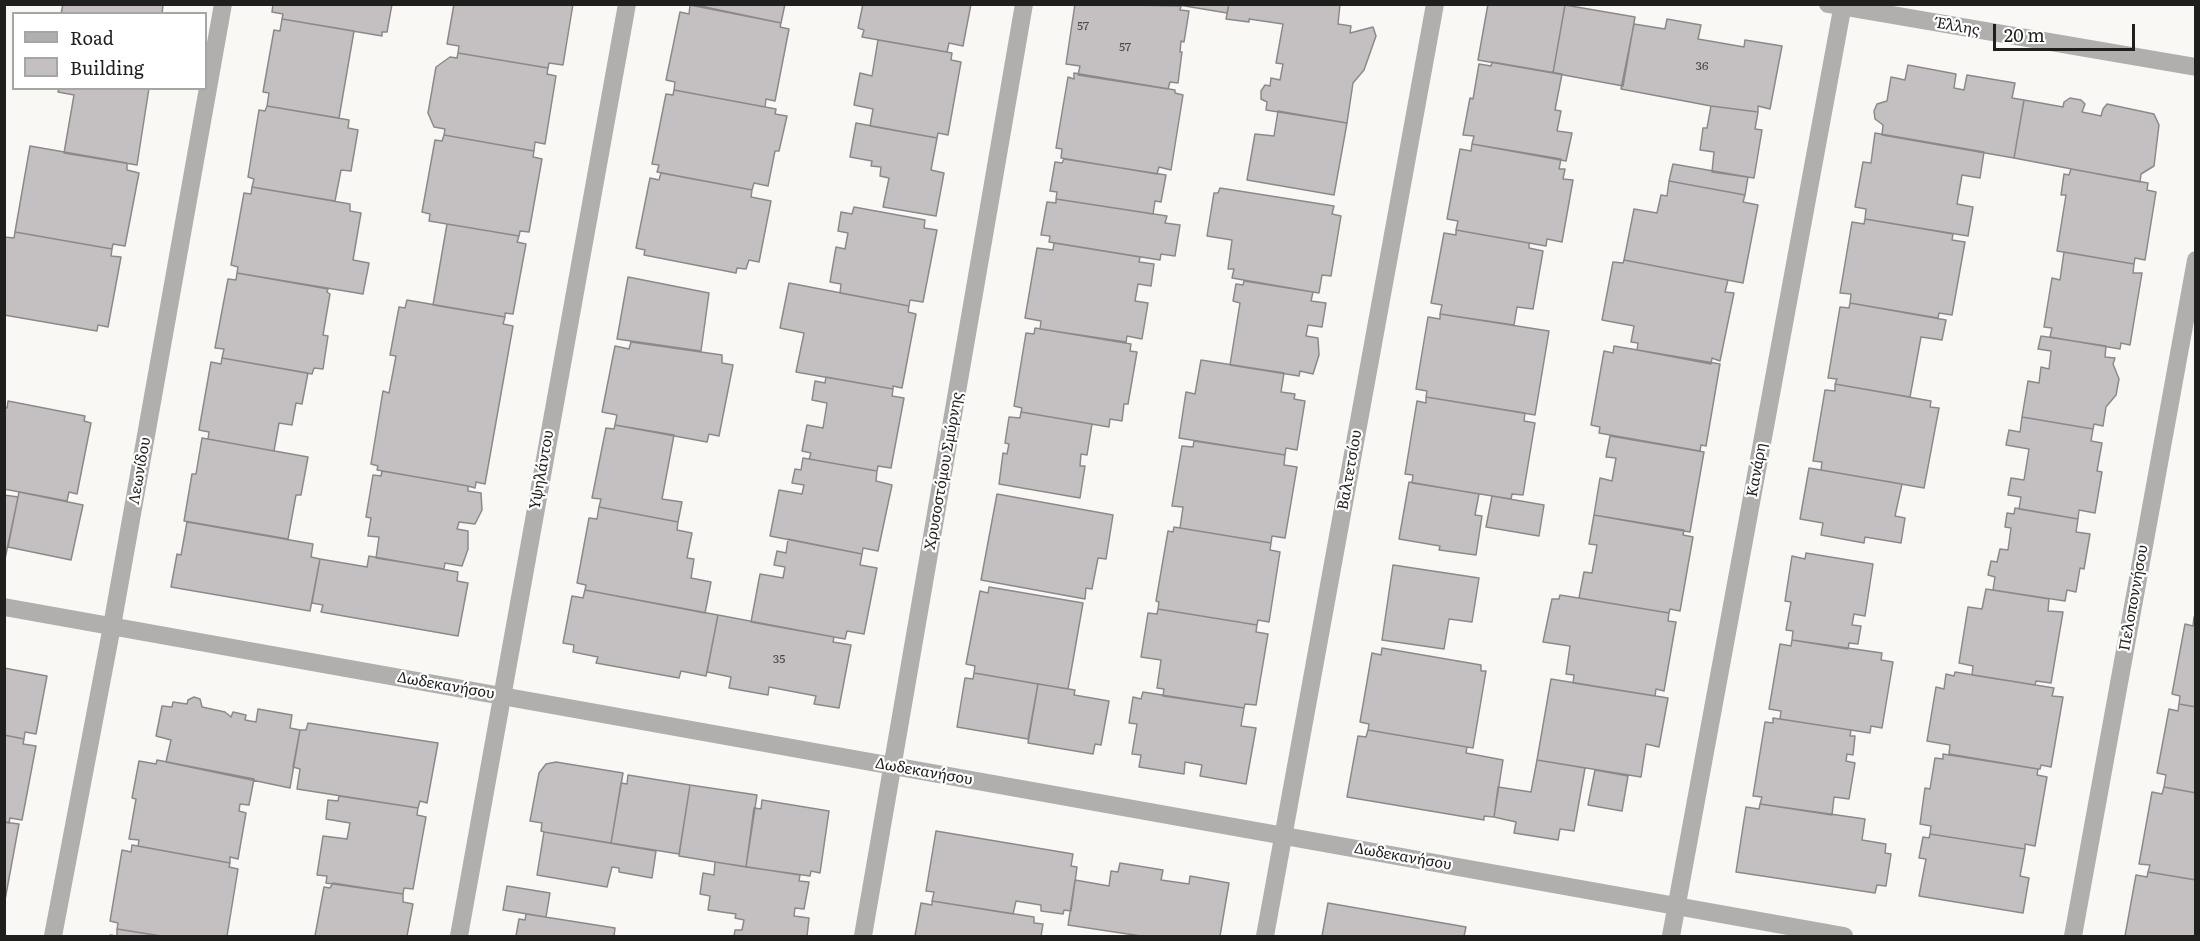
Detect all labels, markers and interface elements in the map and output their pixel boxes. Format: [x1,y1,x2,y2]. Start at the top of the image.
legend [12,12,207,90]
scale bar [1996,12,2138,50]
street label: Έλλης [1935,14,1981,40]
house number: 57 [1077,19,1089,33]
text: 20 m [2004,21,2045,48]
text: Road [70,24,114,51]
house number: 57 [1119,40,1131,54]
text: Building [70,54,144,81]
house number: 36 [1696,59,1708,73]
street label: Χρυσοστόμου Σμύρνης [921,391,967,551]
street label: Βαλτετσίου [1334,428,1366,512]
street label: Υψηλάντου [526,429,558,511]
street label: Λεωνίδου [125,436,155,506]
street label: Κανάρη [1743,442,1771,498]
street label: Πελοποννήσου [2116,544,2152,652]
house number: 35 [773,652,785,666]
street label: Δωδεκανήσου [396,669,496,703]
street label: Δωδεκανήσου [874,755,974,789]
street label: Δωδεκανήσου [1353,840,1453,874]

